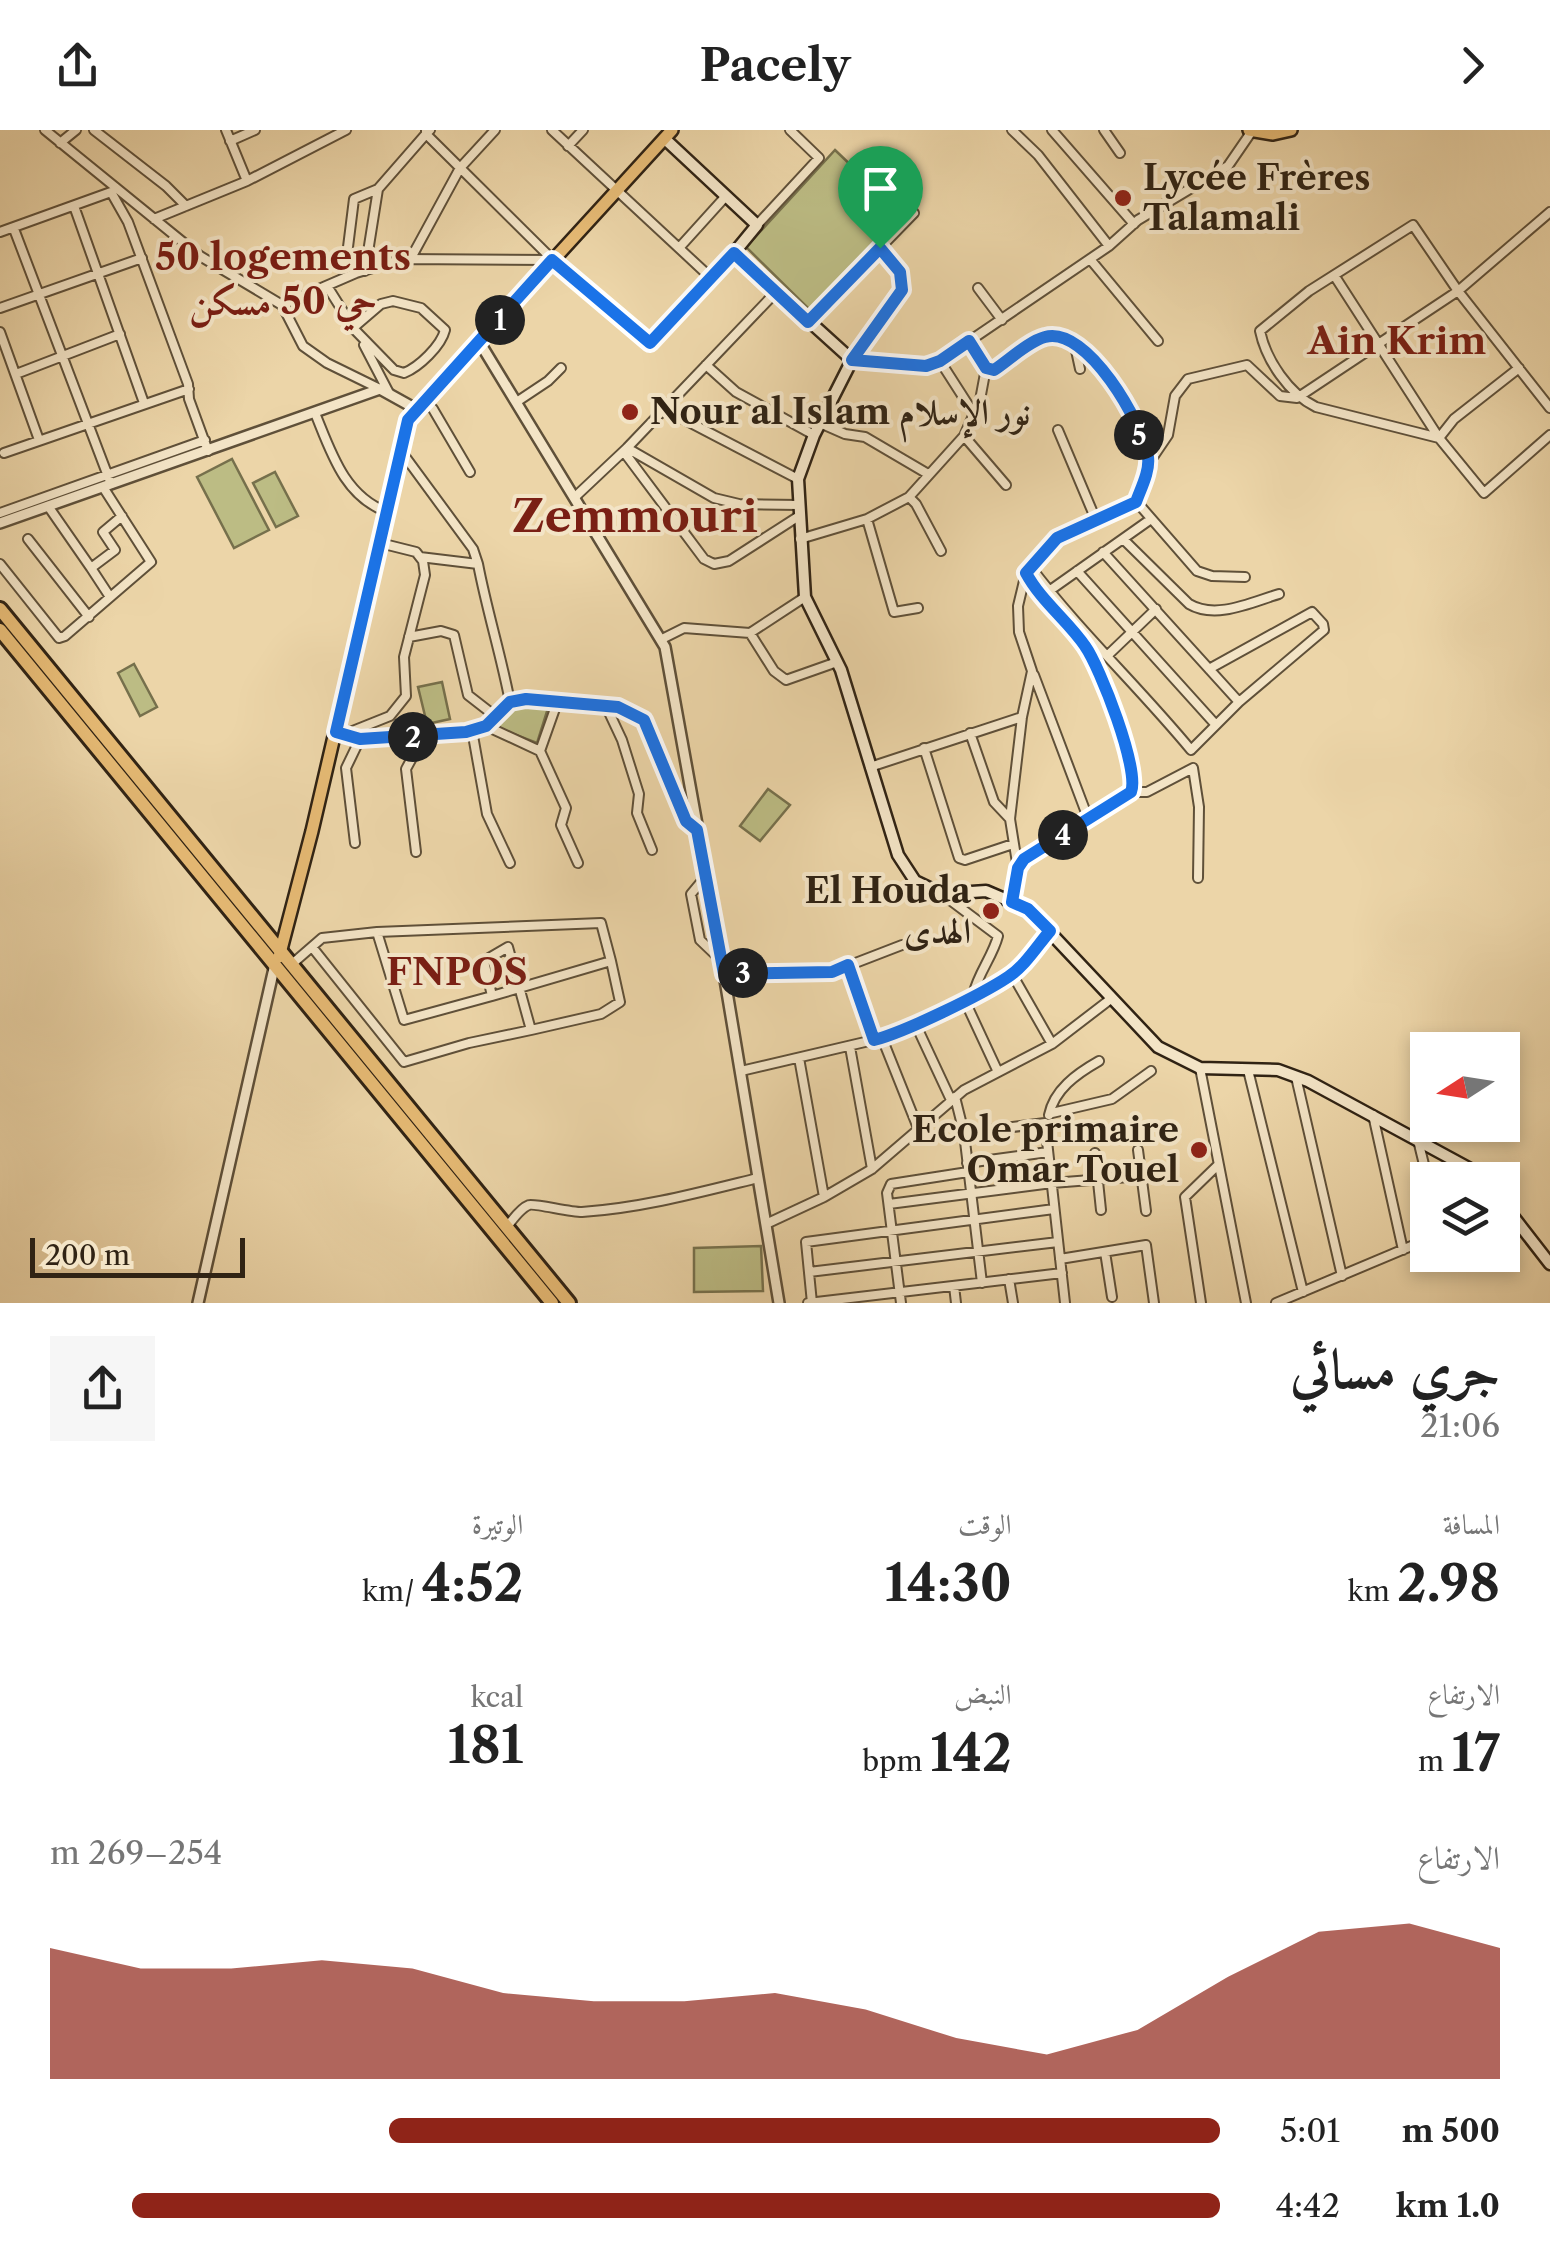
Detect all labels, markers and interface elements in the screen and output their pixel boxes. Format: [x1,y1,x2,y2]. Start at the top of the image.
text: Pacely [700,37,850,93]
icon: share [50,38,105,93]
icon: forward [1445,38,1500,93]
pin [838,146,923,249]
place label: Lycée Frères Talamali [1143,156,1371,239]
icon: arrive [853,161,908,216]
marker: Lycée Frères Talamali [1112,187,1134,209]
district label: 50 logements حي 50 مسكن [155,233,411,332]
pin: 1 [475,295,525,345]
text: 1 [494,303,506,337]
district label: Ain Krim [1307,317,1487,364]
place label: Nour al Islam نور الإسلام [650,390,1030,443]
marker: Nour al Islam نور الإسلام [619,401,641,423]
pin: 5 [1114,410,1164,460]
text: 5 [1131,418,1147,452]
district label: Zemmouri [512,488,758,544]
pin: 2 [388,712,438,762]
text: 2 [405,720,421,754]
pin: 4 [1038,810,1088,860]
text: 4 [1055,818,1071,852]
place label: El Houda الهدى [804,869,972,952]
marker: El Houda الهدى [980,900,1002,922]
district label: FNPOS [386,948,528,995]
pin: 3 [718,948,768,998]
text: 3 [735,956,751,990]
north arrow [1410,1032,1520,1142]
map controls [1410,1032,1520,1272]
place label: Ecole primaire Omar Touel [912,1108,1179,1191]
marker: Ecole primaire Omar Touel [1188,1139,1210,1161]
button: layers [1410,1162,1520,1272]
scale bar [30,1233,245,1278]
text: 200 m [45,1238,130,1272]
text: جري مسائي [1290,1335,1500,1402]
button: share [50,1336,155,1441]
text: 21:06 [1420,1406,1500,1445]
text: الوتيرة [472,1507,523,1541]
text: الوقت [958,1507,1012,1541]
text: المسافة [1443,1507,1500,1541]
text: 4:52 [422,1552,523,1614]
text: 14:30 [885,1552,1012,1614]
text: 2.98 [1397,1552,1500,1614]
text: /km [362,1574,422,1608]
text: km [1347,1574,1397,1608]
text: النبض [954,1677,1012,1711]
text: الارتفاع [1427,1677,1500,1711]
text: kcal [470,1680,523,1714]
text: 181 [448,1714,523,1776]
text: 142 [930,1722,1012,1784]
text: 17 [1451,1722,1500,1784]
text: bpm [862,1744,930,1778]
text: m [1418,1744,1451,1778]
text: 254–269 m [50,1833,222,1872]
text: الارتفاع [1417,1838,1500,1877]
text: 5:01 [1280,2111,1340,2150]
text: 500 m [1402,2111,1500,2150]
text: 4:42 [1276,2186,1340,2225]
text: 1.0 km [1396,2186,1500,2225]

